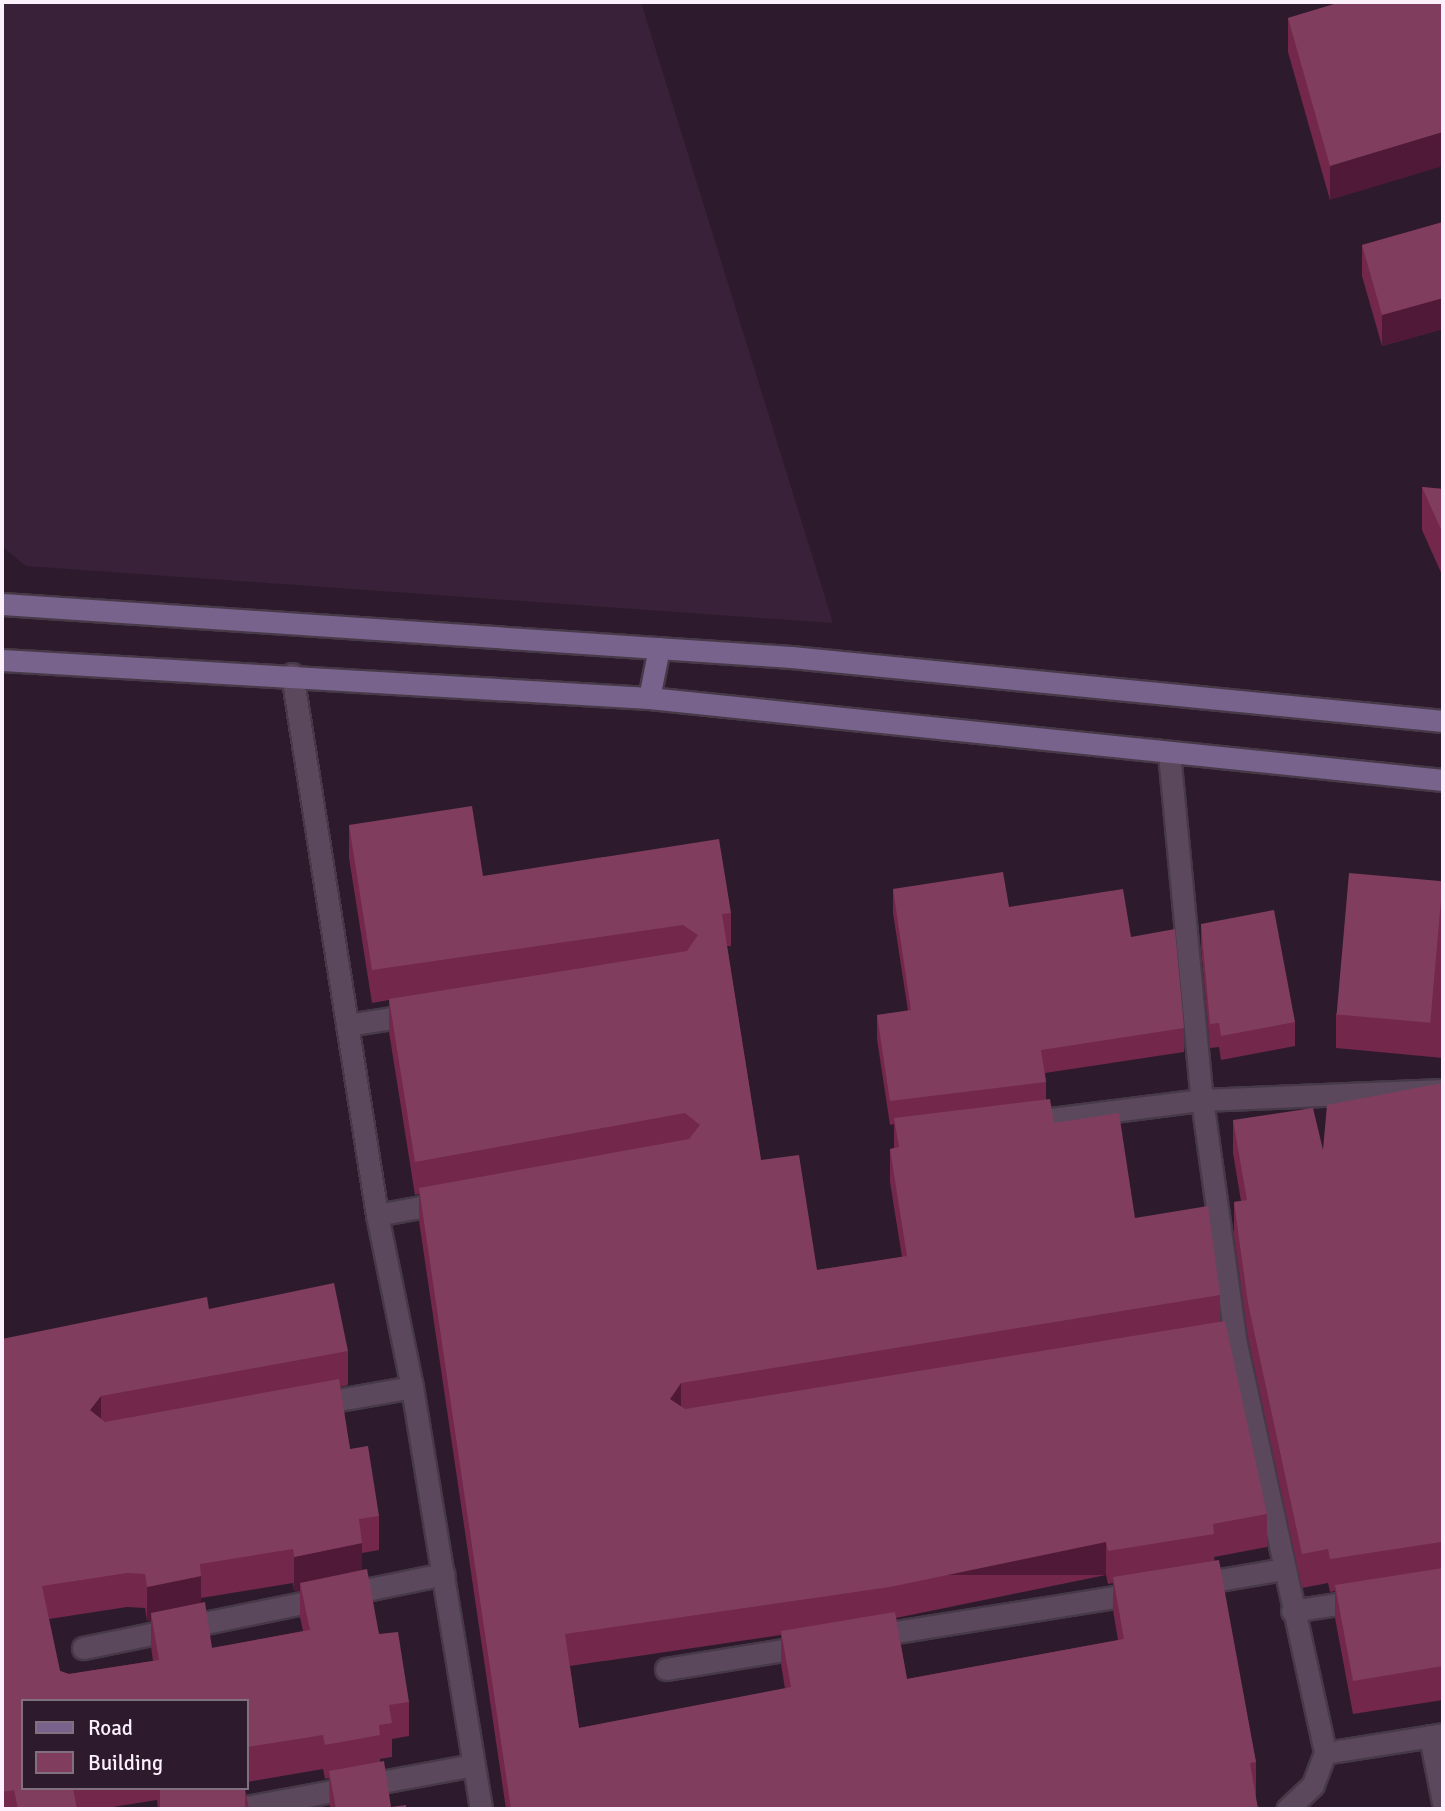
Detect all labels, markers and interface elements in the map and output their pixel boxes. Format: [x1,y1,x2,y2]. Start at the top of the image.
legend [21,1699,248,1790]
text: Road [88,1715,133,1741]
text: Building [88,1750,163,1776]

